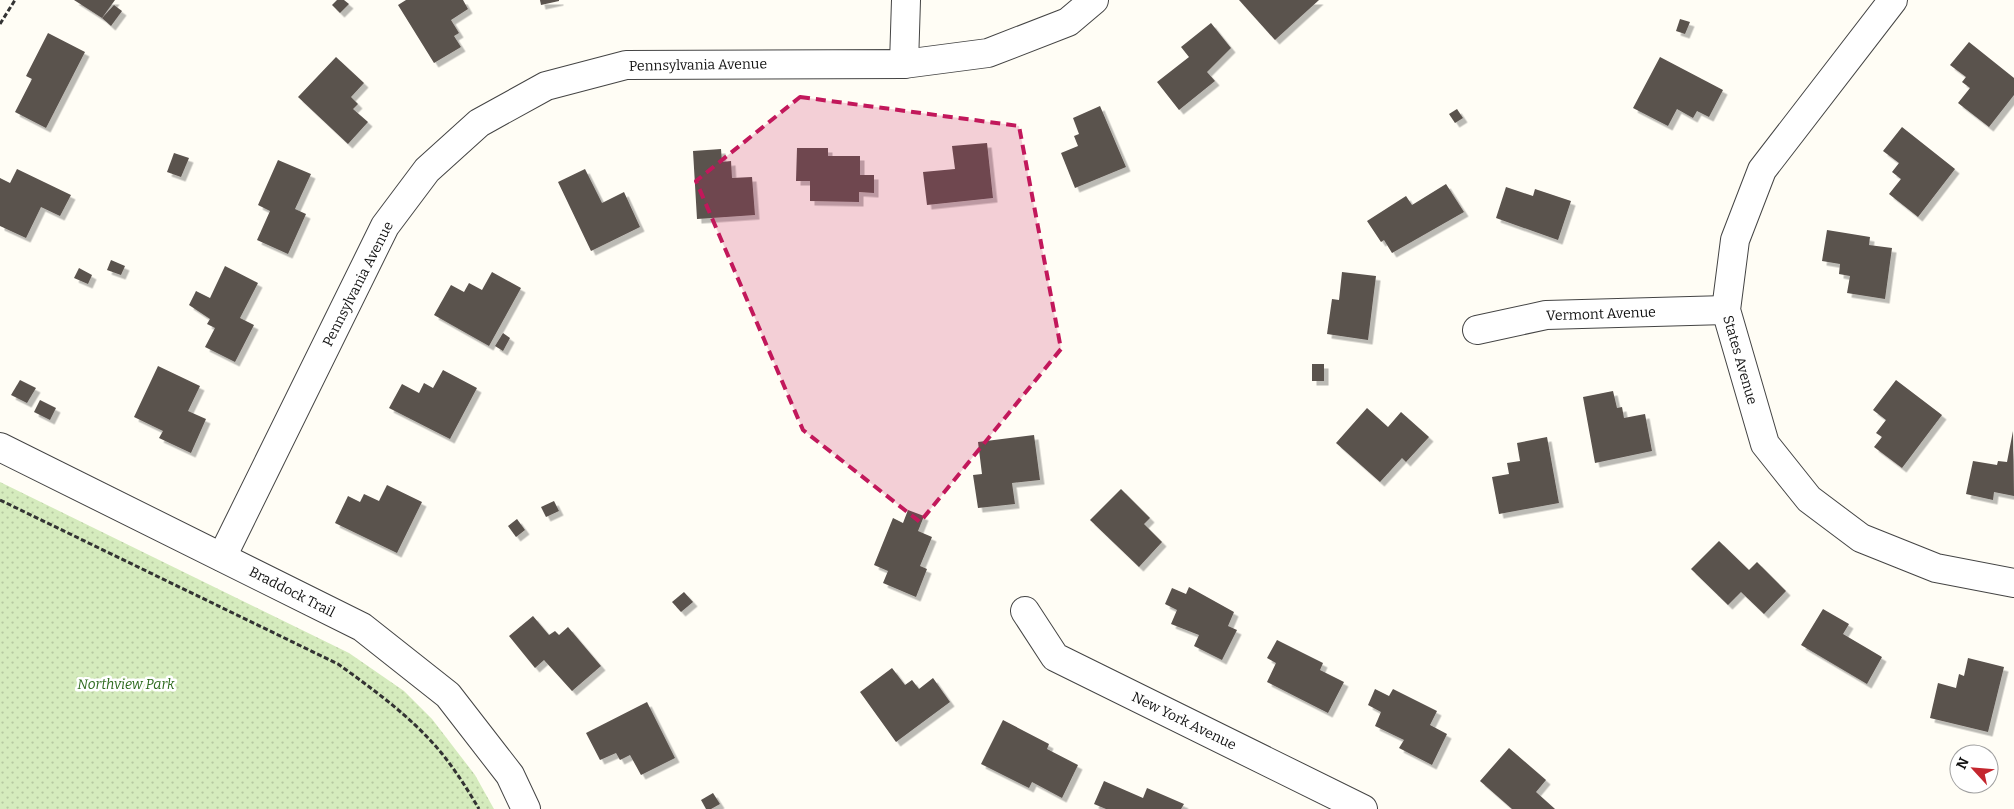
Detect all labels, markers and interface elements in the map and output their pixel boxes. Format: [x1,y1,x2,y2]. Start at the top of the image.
street label: Pennsylvania Avenue [629,55,767,75]
street label: Pennsylvania Avenue [319,219,397,349]
street label: Vermont Avenue [1546,304,1656,324]
street label: States Avenue [1719,313,1761,407]
street label: Braddock Trail [246,563,338,621]
park label: Northview Park [77,676,175,693]
street label: New York Avenue [1129,688,1239,754]
north arrow [1949,744,1999,794]
text: N [1953,755,1973,772]

